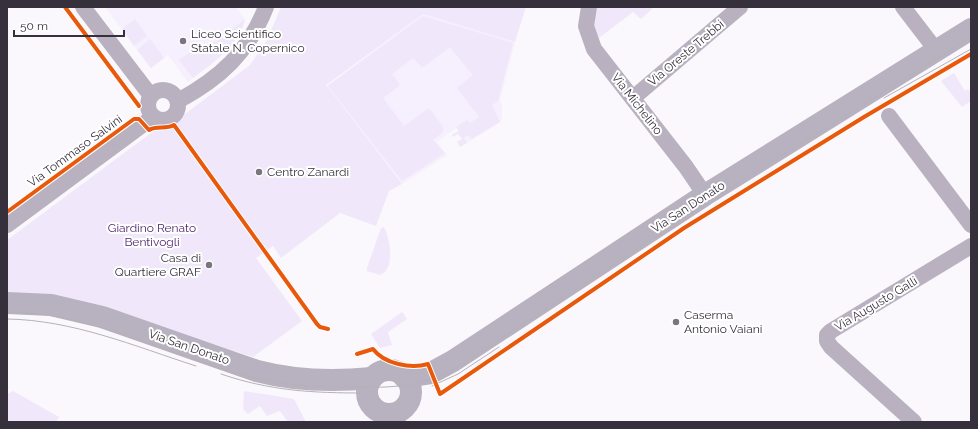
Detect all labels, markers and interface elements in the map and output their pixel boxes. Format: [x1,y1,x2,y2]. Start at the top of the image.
scale bar [14,12,124,38]
street label: Via Oreste Trebbi [645,17,727,89]
text: 50 m [20,19,48,33]
place label: Liceo Scientifico Statale N. Copernico [191,27,305,55]
marker: Liceo Scientifico Statale N. Copernico [178,36,188,46]
street label: Via Michelino [609,70,665,138]
street label: Via Tommaso Salvini [25,112,125,190]
place label: Centro Zanardi [267,165,349,179]
marker: Centro Zanardi [254,167,264,177]
street label: Via San Donato [649,178,727,236]
park label: Giardino Renato Bentivogli [108,221,196,249]
place label: Casa di Quartiere GRAF [115,251,201,279]
marker: Casa di Quartiere GRAF [204,260,214,270]
street label: Via Augusto Galli [832,274,920,334]
place label: Caserma Antonio Vaiani [684,308,762,336]
marker: Caserma Antonio Vaiani [671,317,681,327]
street label: Via San Donato [147,327,231,367]

